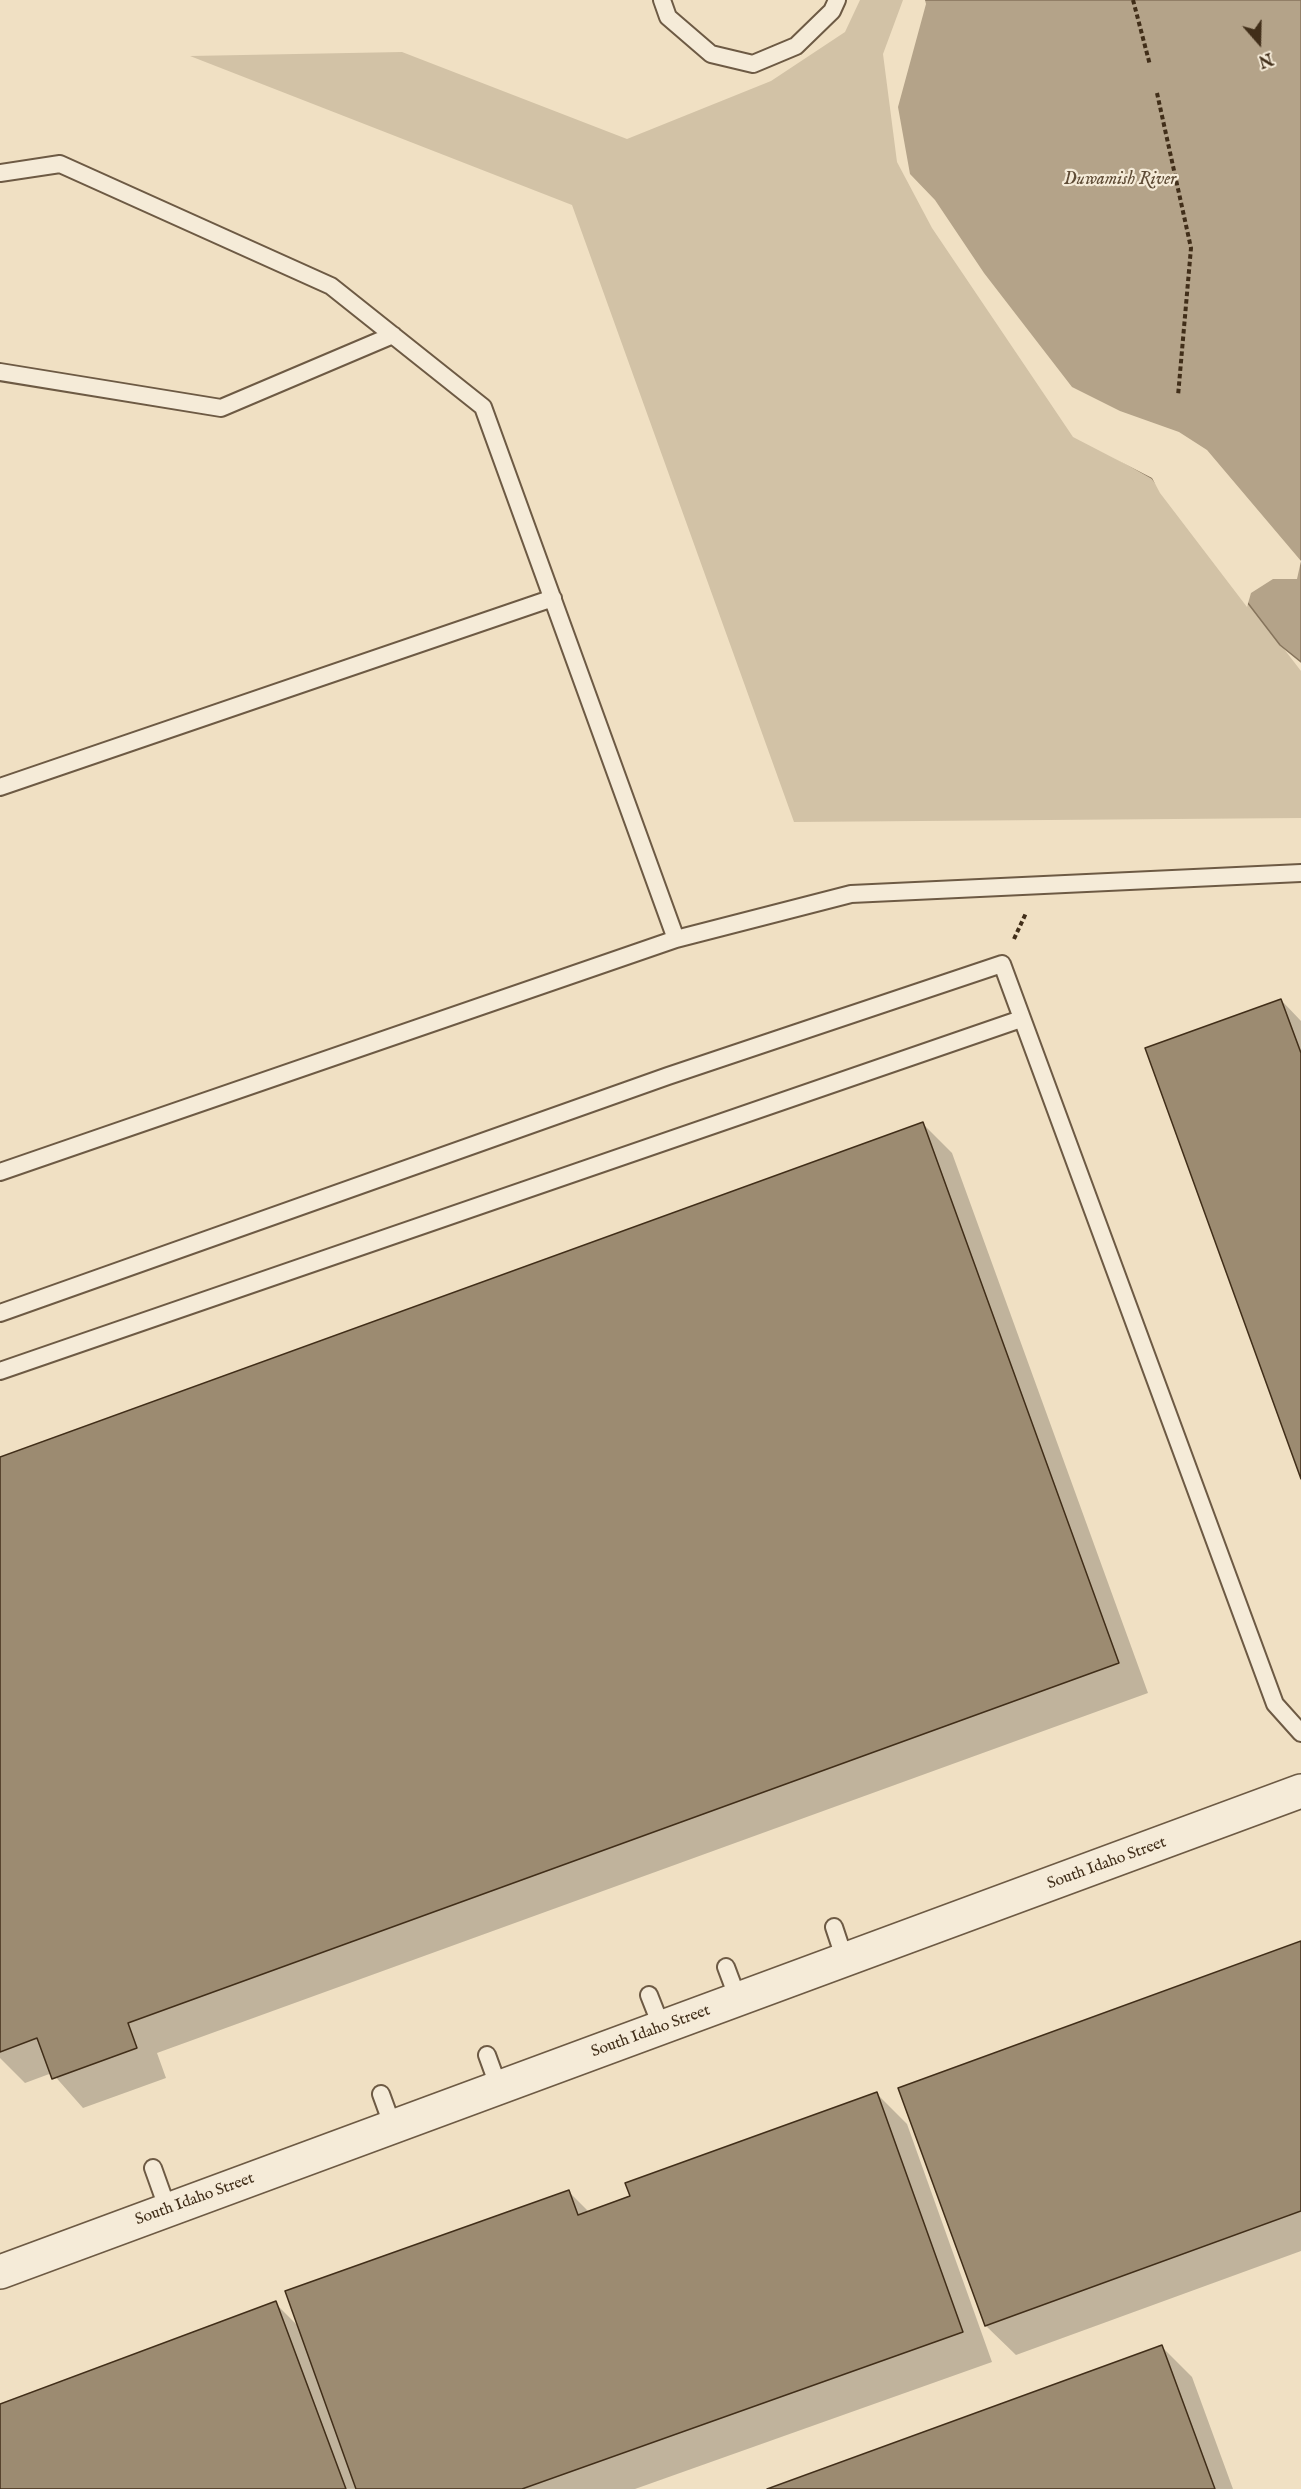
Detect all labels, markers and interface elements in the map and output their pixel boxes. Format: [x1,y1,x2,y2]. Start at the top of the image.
north arrow [1229,12,1289,72]
text: N [1255,47,1275,71]
water label: Duwamish River [1064,169,1176,191]
street label: South Idaho Street [1045,1834,1169,1894]
street label: South Idaho Street [589,2002,713,2062]
street label: South Idaho Street [133,2170,257,2230]

